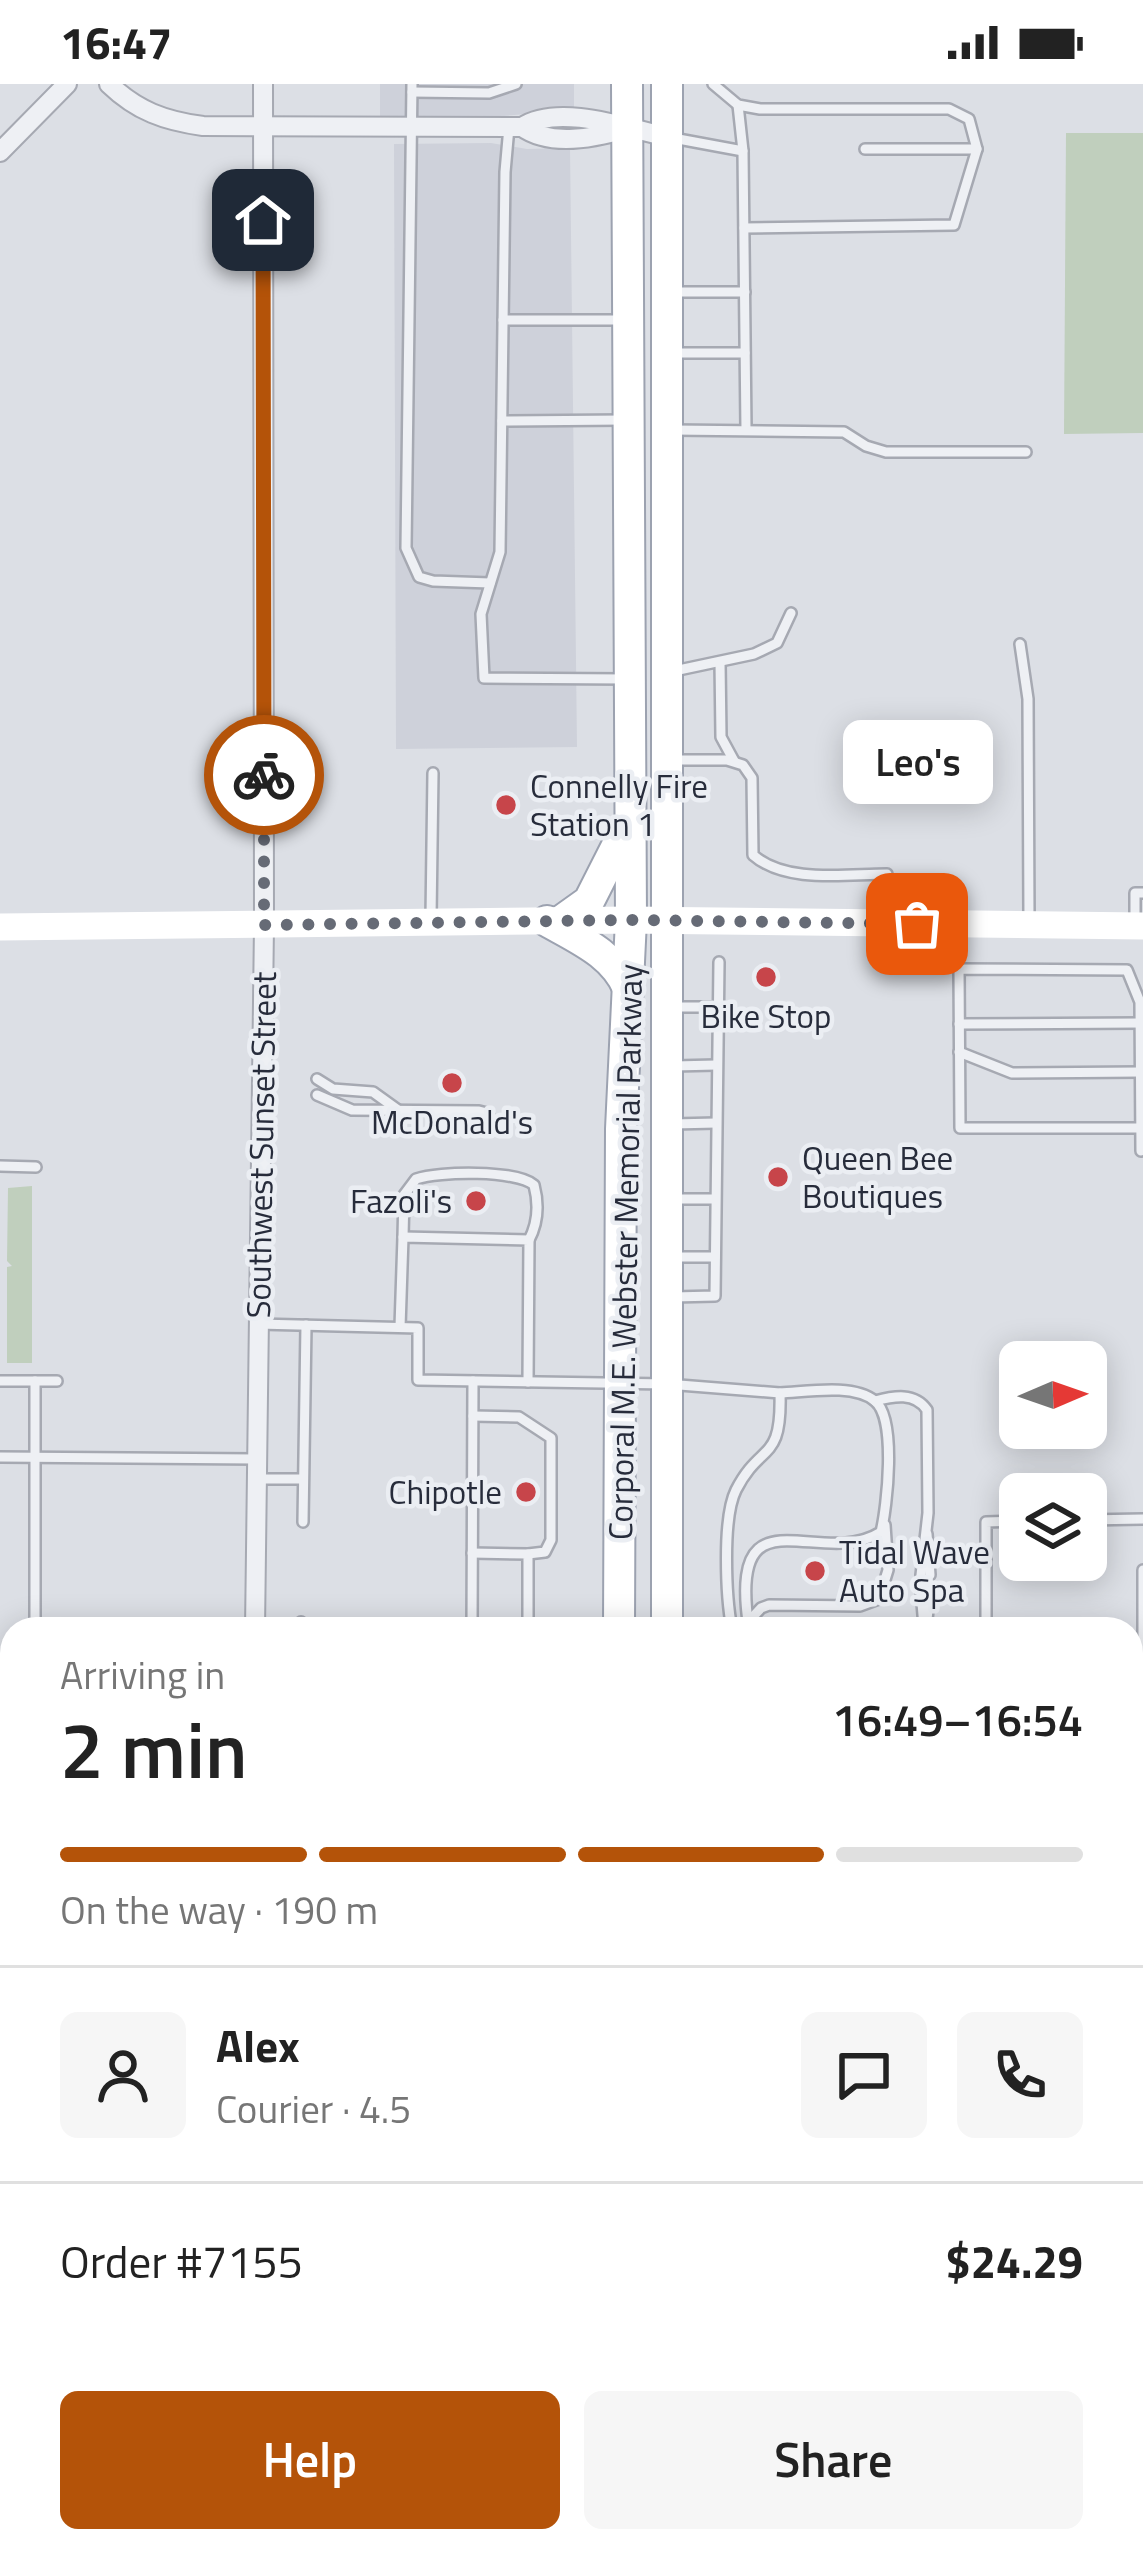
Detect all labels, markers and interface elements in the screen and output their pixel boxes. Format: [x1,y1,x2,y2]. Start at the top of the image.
text: 16:47 [60,8,172,76]
pin [212,169,314,271]
icon: home [230,187,296,253]
courier [204,715,324,835]
callout: Leo's [842,720,992,804]
text: Leo's [875,732,961,791]
icon: bike [231,742,297,808]
place label: Connelly Fire Station 1 [530,761,708,849]
marker: Connelly Fire Station 1 [493,792,519,818]
pin [866,873,968,975]
icon: bag [884,891,950,957]
street label: Corporal M.E. Webster Memorial Parkway [595,963,655,1541]
marker: Bike Stop [753,964,779,990]
street label: Southwest Sunset Street [233,971,289,1319]
place label: Bike Stop [701,991,831,1041]
marker: McDonald's [439,1070,465,1096]
place label: McDonald's [371,1097,533,1147]
place label: Queen Bee Boutiques [802,1133,953,1221]
marker: Queen Bee Boutiques [765,1164,791,1190]
place label: Fazoli's [350,1176,452,1226]
marker: Fazoli's [463,1188,489,1214]
north arrow [999,1341,1107,1449]
map controls [999,1341,1107,1581]
place label: Chipotle [389,1467,502,1517]
button: layers [999,1473,1107,1581]
marker: Chipotle [513,1479,539,1505]
place label: Tidal Wave Auto Spa [839,1527,990,1615]
marker: Tidal Wave Auto Spa [802,1558,828,1584]
text: Arriving in [60,1645,225,1704]
text: 16:49–16:54 [832,1685,1083,1753]
text: 2 min [60,1690,248,1808]
text: On the way · 190 m [60,1880,378,1939]
text: Alex [216,2011,300,2079]
button: person [60,2012,186,2138]
button: chat [801,2012,927,2138]
button: phone [957,2012,1083,2138]
text: Courier · 4.5 [216,2079,411,2138]
text: Order #7155 [60,2227,303,2295]
text: $24.29 [945,2227,1083,2295]
button: Help [60,2391,560,2529]
button: Share [584,2391,1083,2529]

